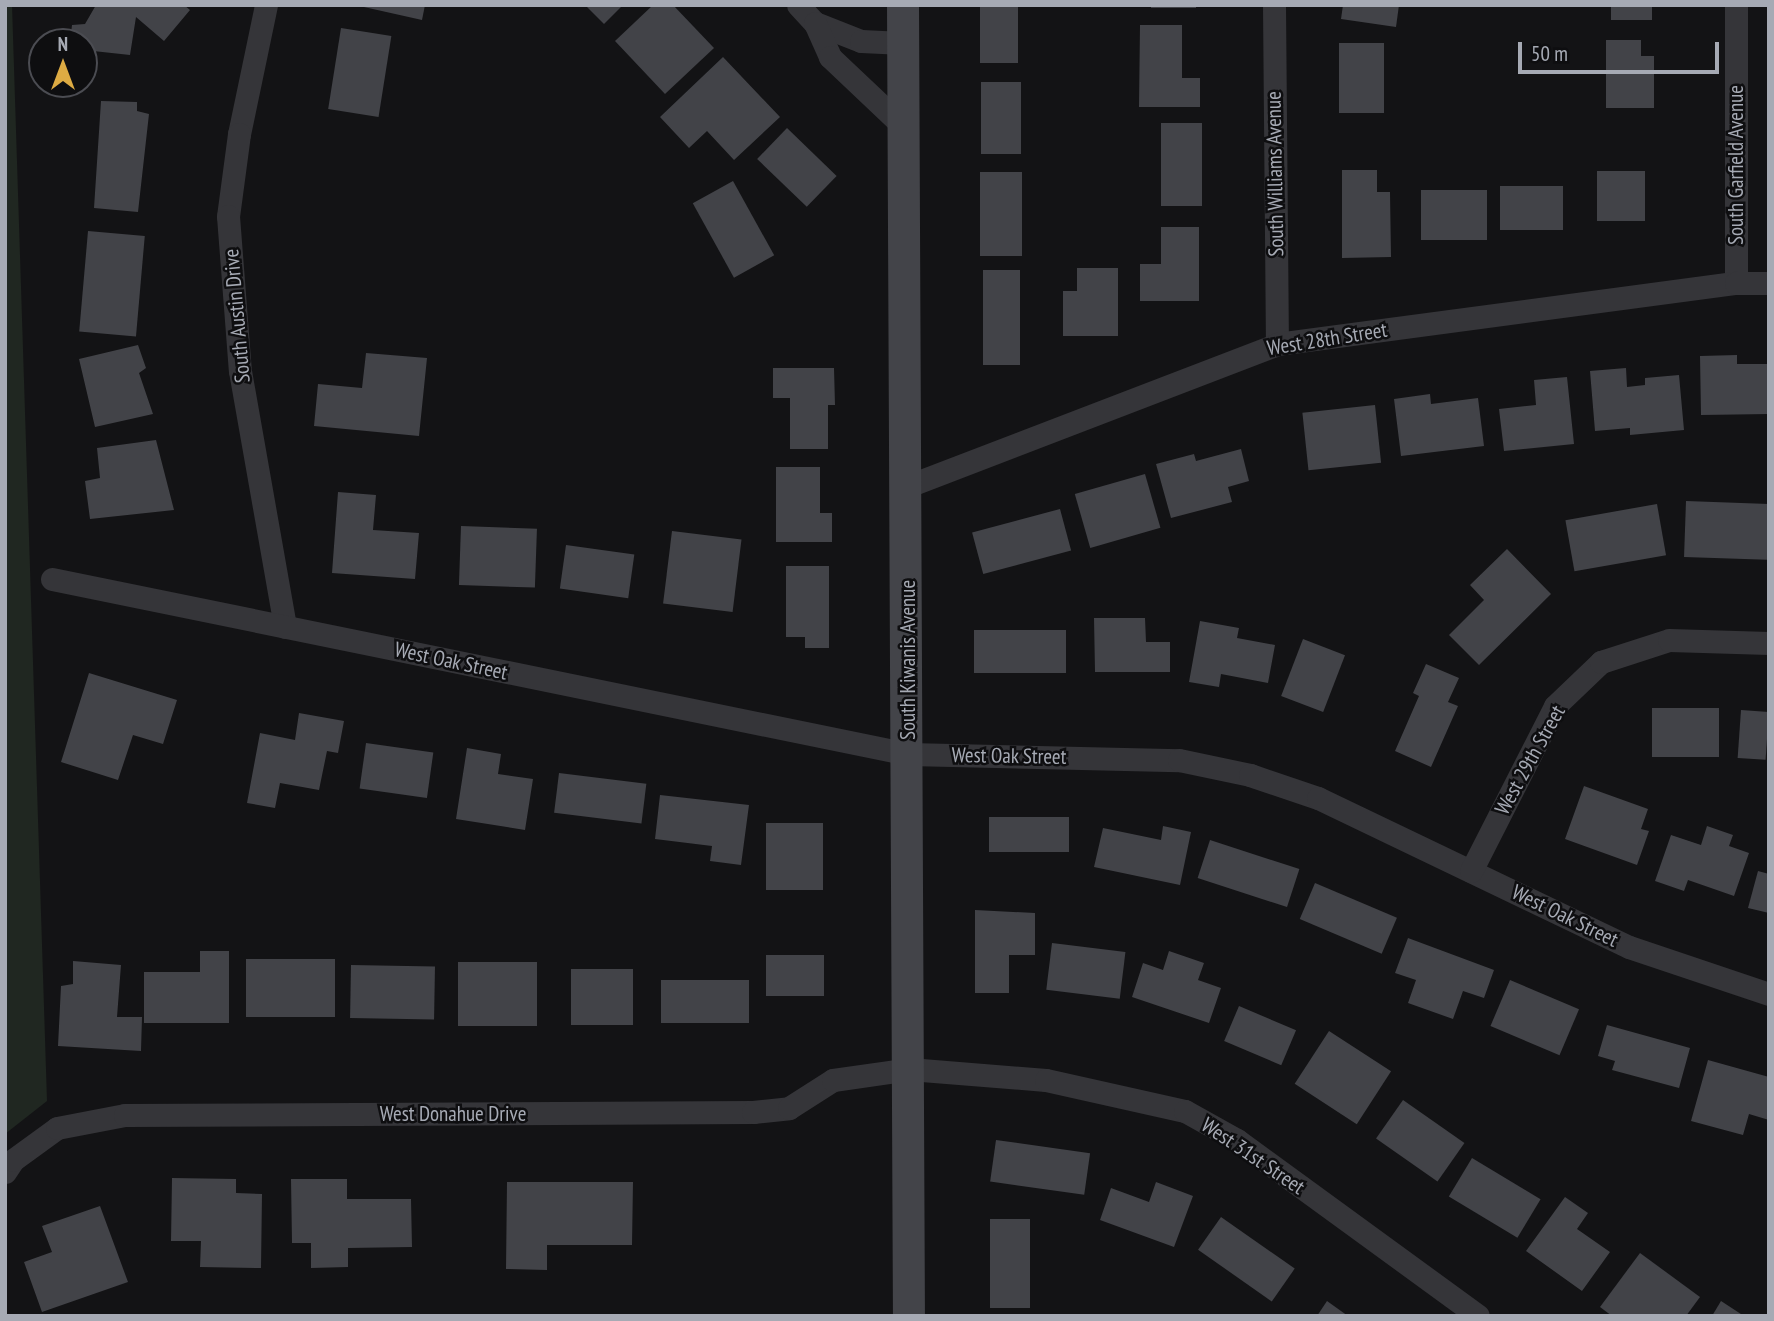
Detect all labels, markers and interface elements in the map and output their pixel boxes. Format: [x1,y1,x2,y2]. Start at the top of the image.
north arrow [28,28,98,98]
scale bar [1522,28,1723,72]
text: N [58,32,68,56]
text: 50 m [1531,40,1568,67]
street label: South Garfield Avenue [1723,85,1749,245]
street label: South Williams Avenue [1261,91,1289,257]
street label: South Austin Drive [219,248,255,384]
street label: West 28th Street [1265,317,1389,361]
street label: South Kiwanis Avenue [895,580,921,740]
street label: West Oak Street [392,637,510,685]
street label: West 29th Street [1490,701,1570,819]
street label: West Oak Street [951,742,1067,770]
street label: West Oak Street [1508,879,1622,953]
street label: West Donahue Drive [380,1101,526,1127]
street label: West 31st Street [1197,1112,1309,1200]

